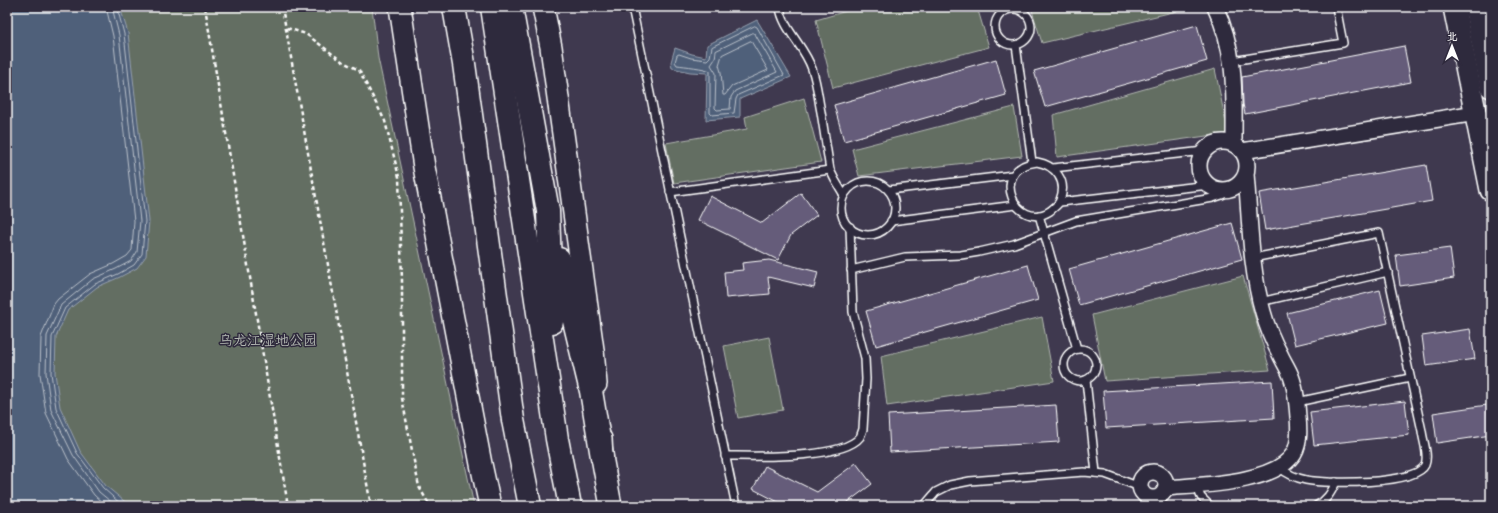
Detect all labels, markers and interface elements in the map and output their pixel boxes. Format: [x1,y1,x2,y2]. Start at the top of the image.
north arrow [1432,26,1472,66]
text: 北 [1447,29,1458,43]
park label: 乌龙江湿地公园 [219,331,317,349]

